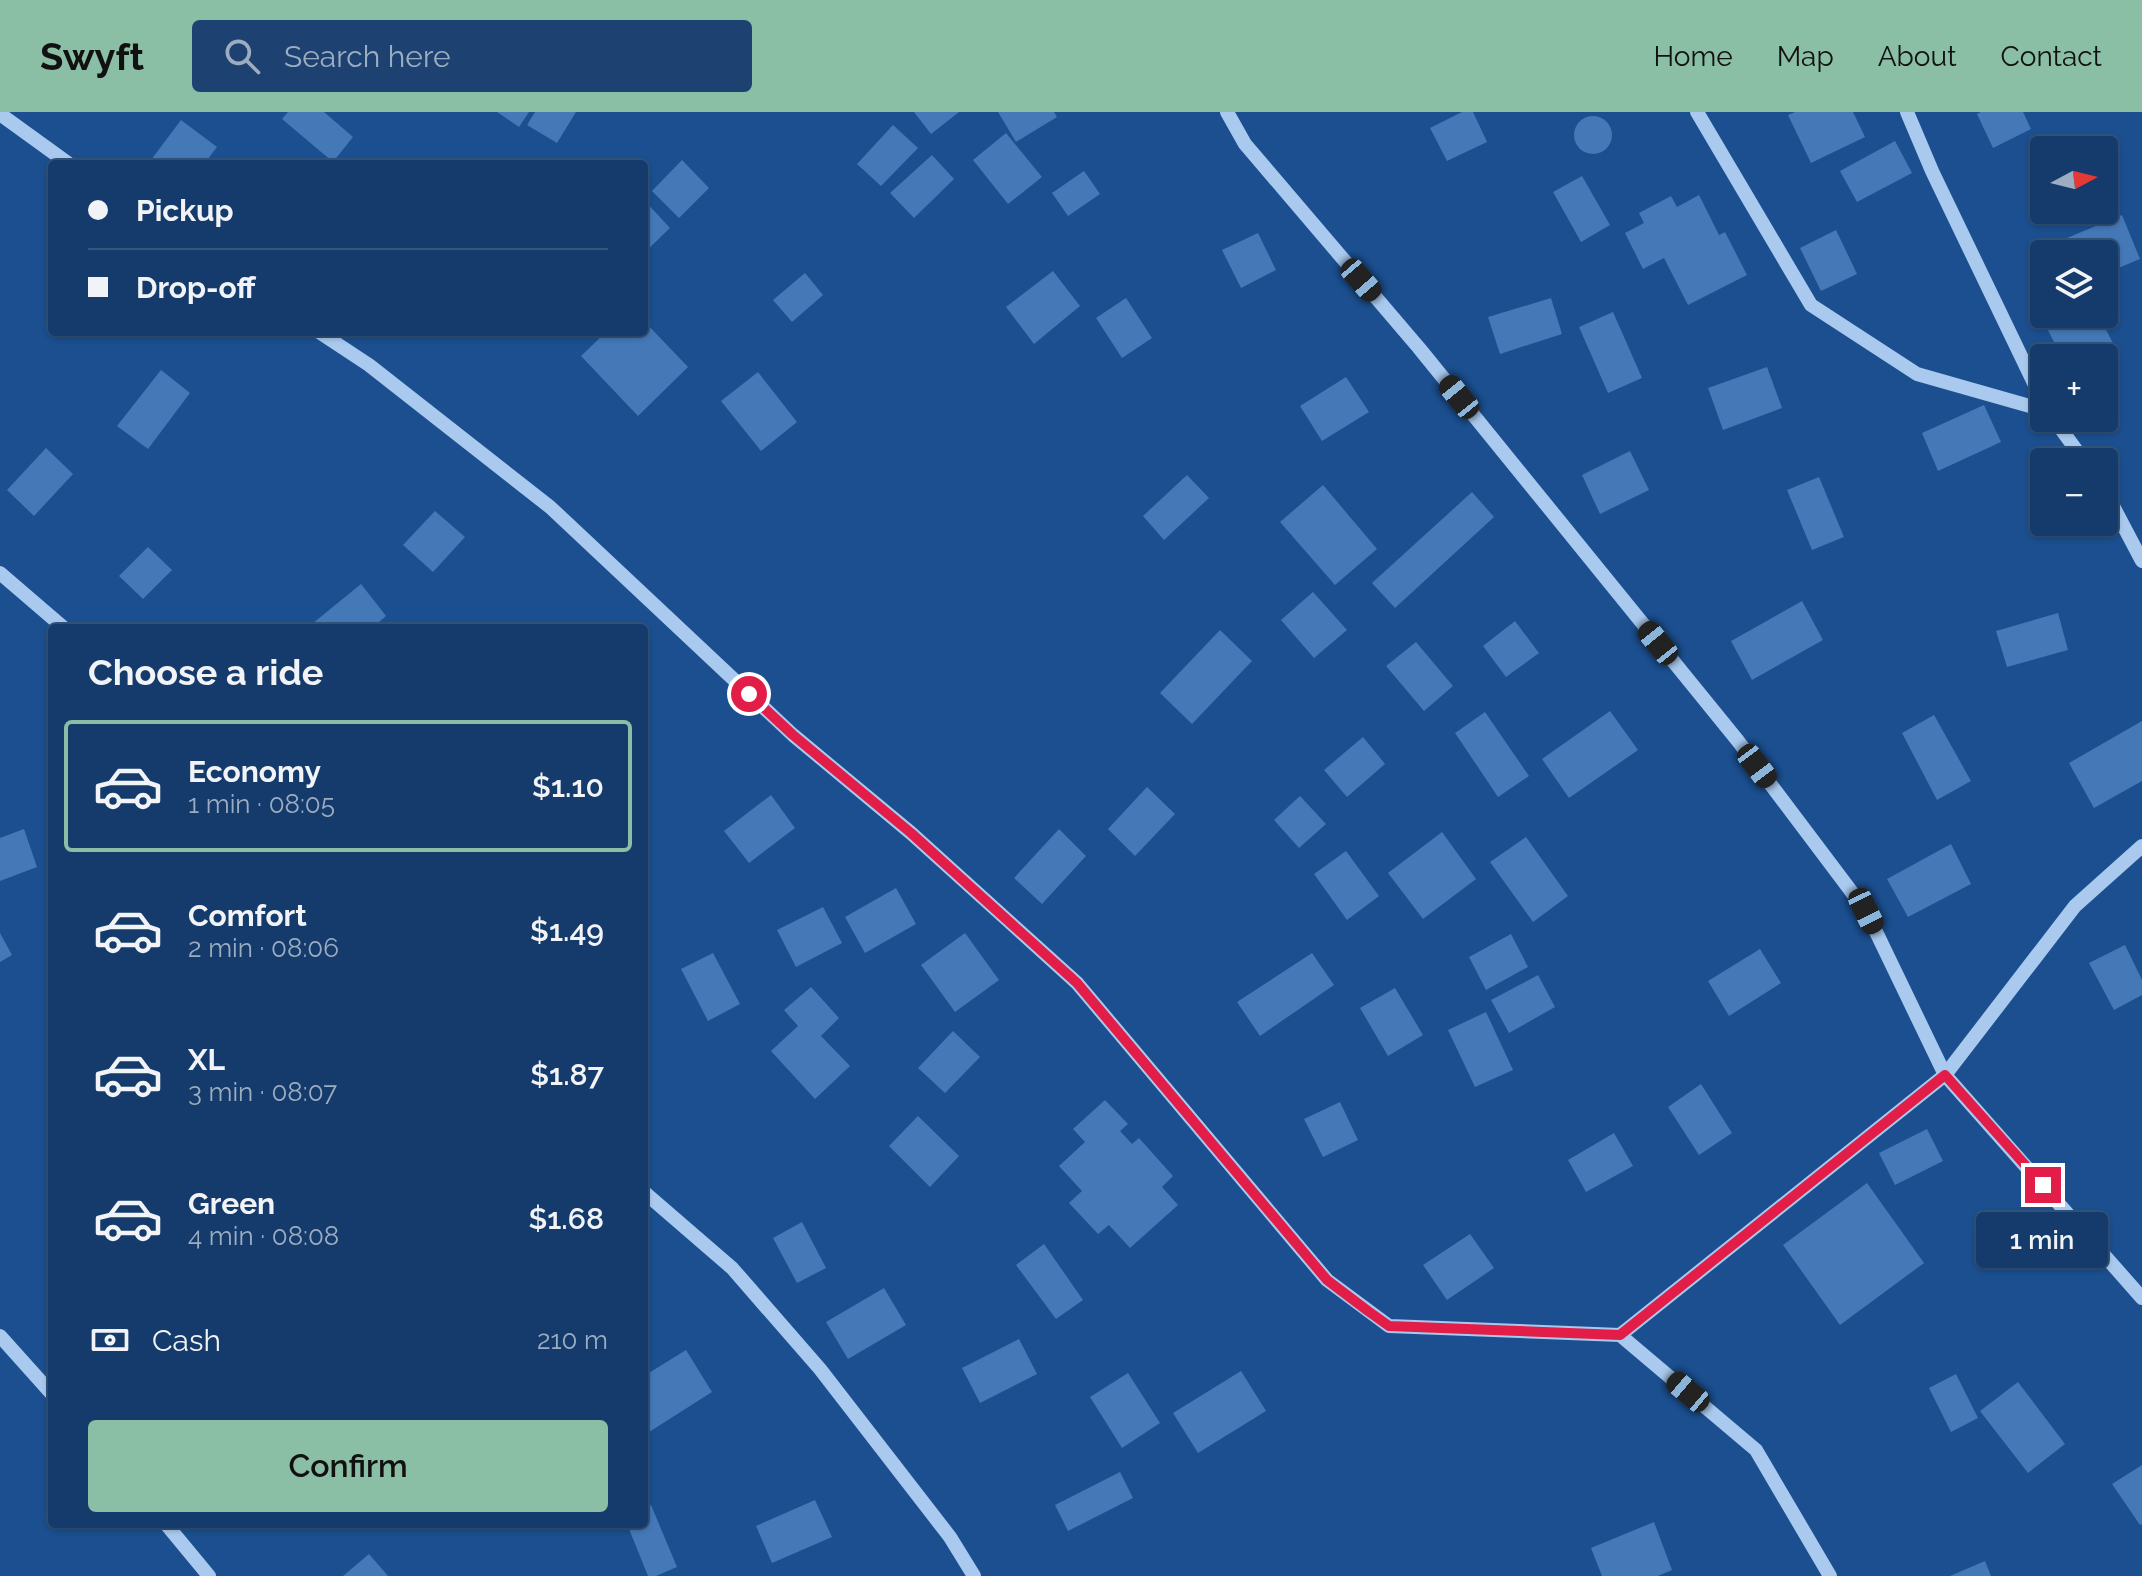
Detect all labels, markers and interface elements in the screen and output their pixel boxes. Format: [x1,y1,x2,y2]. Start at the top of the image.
search box [192,20,752,92]
text: Swyft [40,34,144,79]
icon: search [220,34,264,78]
text: Search here [284,39,451,74]
text: Home [1653,40,1733,73]
text: Map [1777,40,1834,73]
text: About [1878,40,1957,73]
text: Contact [2001,40,2102,73]
north arrow [2030,136,2118,224]
map controls [2030,136,2118,536]
text: Pickup [136,193,234,228]
button: layers [2030,240,2118,328]
car [1336,254,1386,306]
text: Drop-off [136,270,256,305]
button: + [2030,344,2118,432]
car [1435,371,1483,423]
button: − [2030,448,2118,536]
car [1634,617,1682,669]
text: Choose a ride [88,651,323,693]
route start [731,676,767,712]
car [1733,740,1781,792]
icon: car [92,750,164,822]
text: Economy [188,754,321,789]
text: $1.10 [532,769,604,804]
text: 1 min · 08:05 [188,789,335,819]
car [1845,884,1887,938]
icon: car [92,894,164,966]
text: Comfort [188,898,307,933]
text: $1.49 [530,913,604,948]
text: 2 min · 08:06 [188,933,339,963]
icon: car [92,1038,164,1110]
text: XL [188,1042,225,1077]
text: $1.87 [530,1057,604,1092]
text: 3 min · 08:07 [188,1077,337,1107]
route end [2025,1167,2061,1203]
icon: car [92,1182,164,1254]
text: Green [188,1186,275,1221]
text: $1.68 [528,1201,604,1236]
callout: 1 min [1977,1213,2109,1269]
text: 4 min · 08:08 [188,1221,339,1251]
text: 1 min [2010,1225,2074,1255]
icon: cash [88,1318,132,1362]
text: Cash [152,1323,221,1358]
text: 210 m [537,1325,608,1355]
car [1662,1367,1714,1417]
button: Confirm [88,1420,608,1512]

